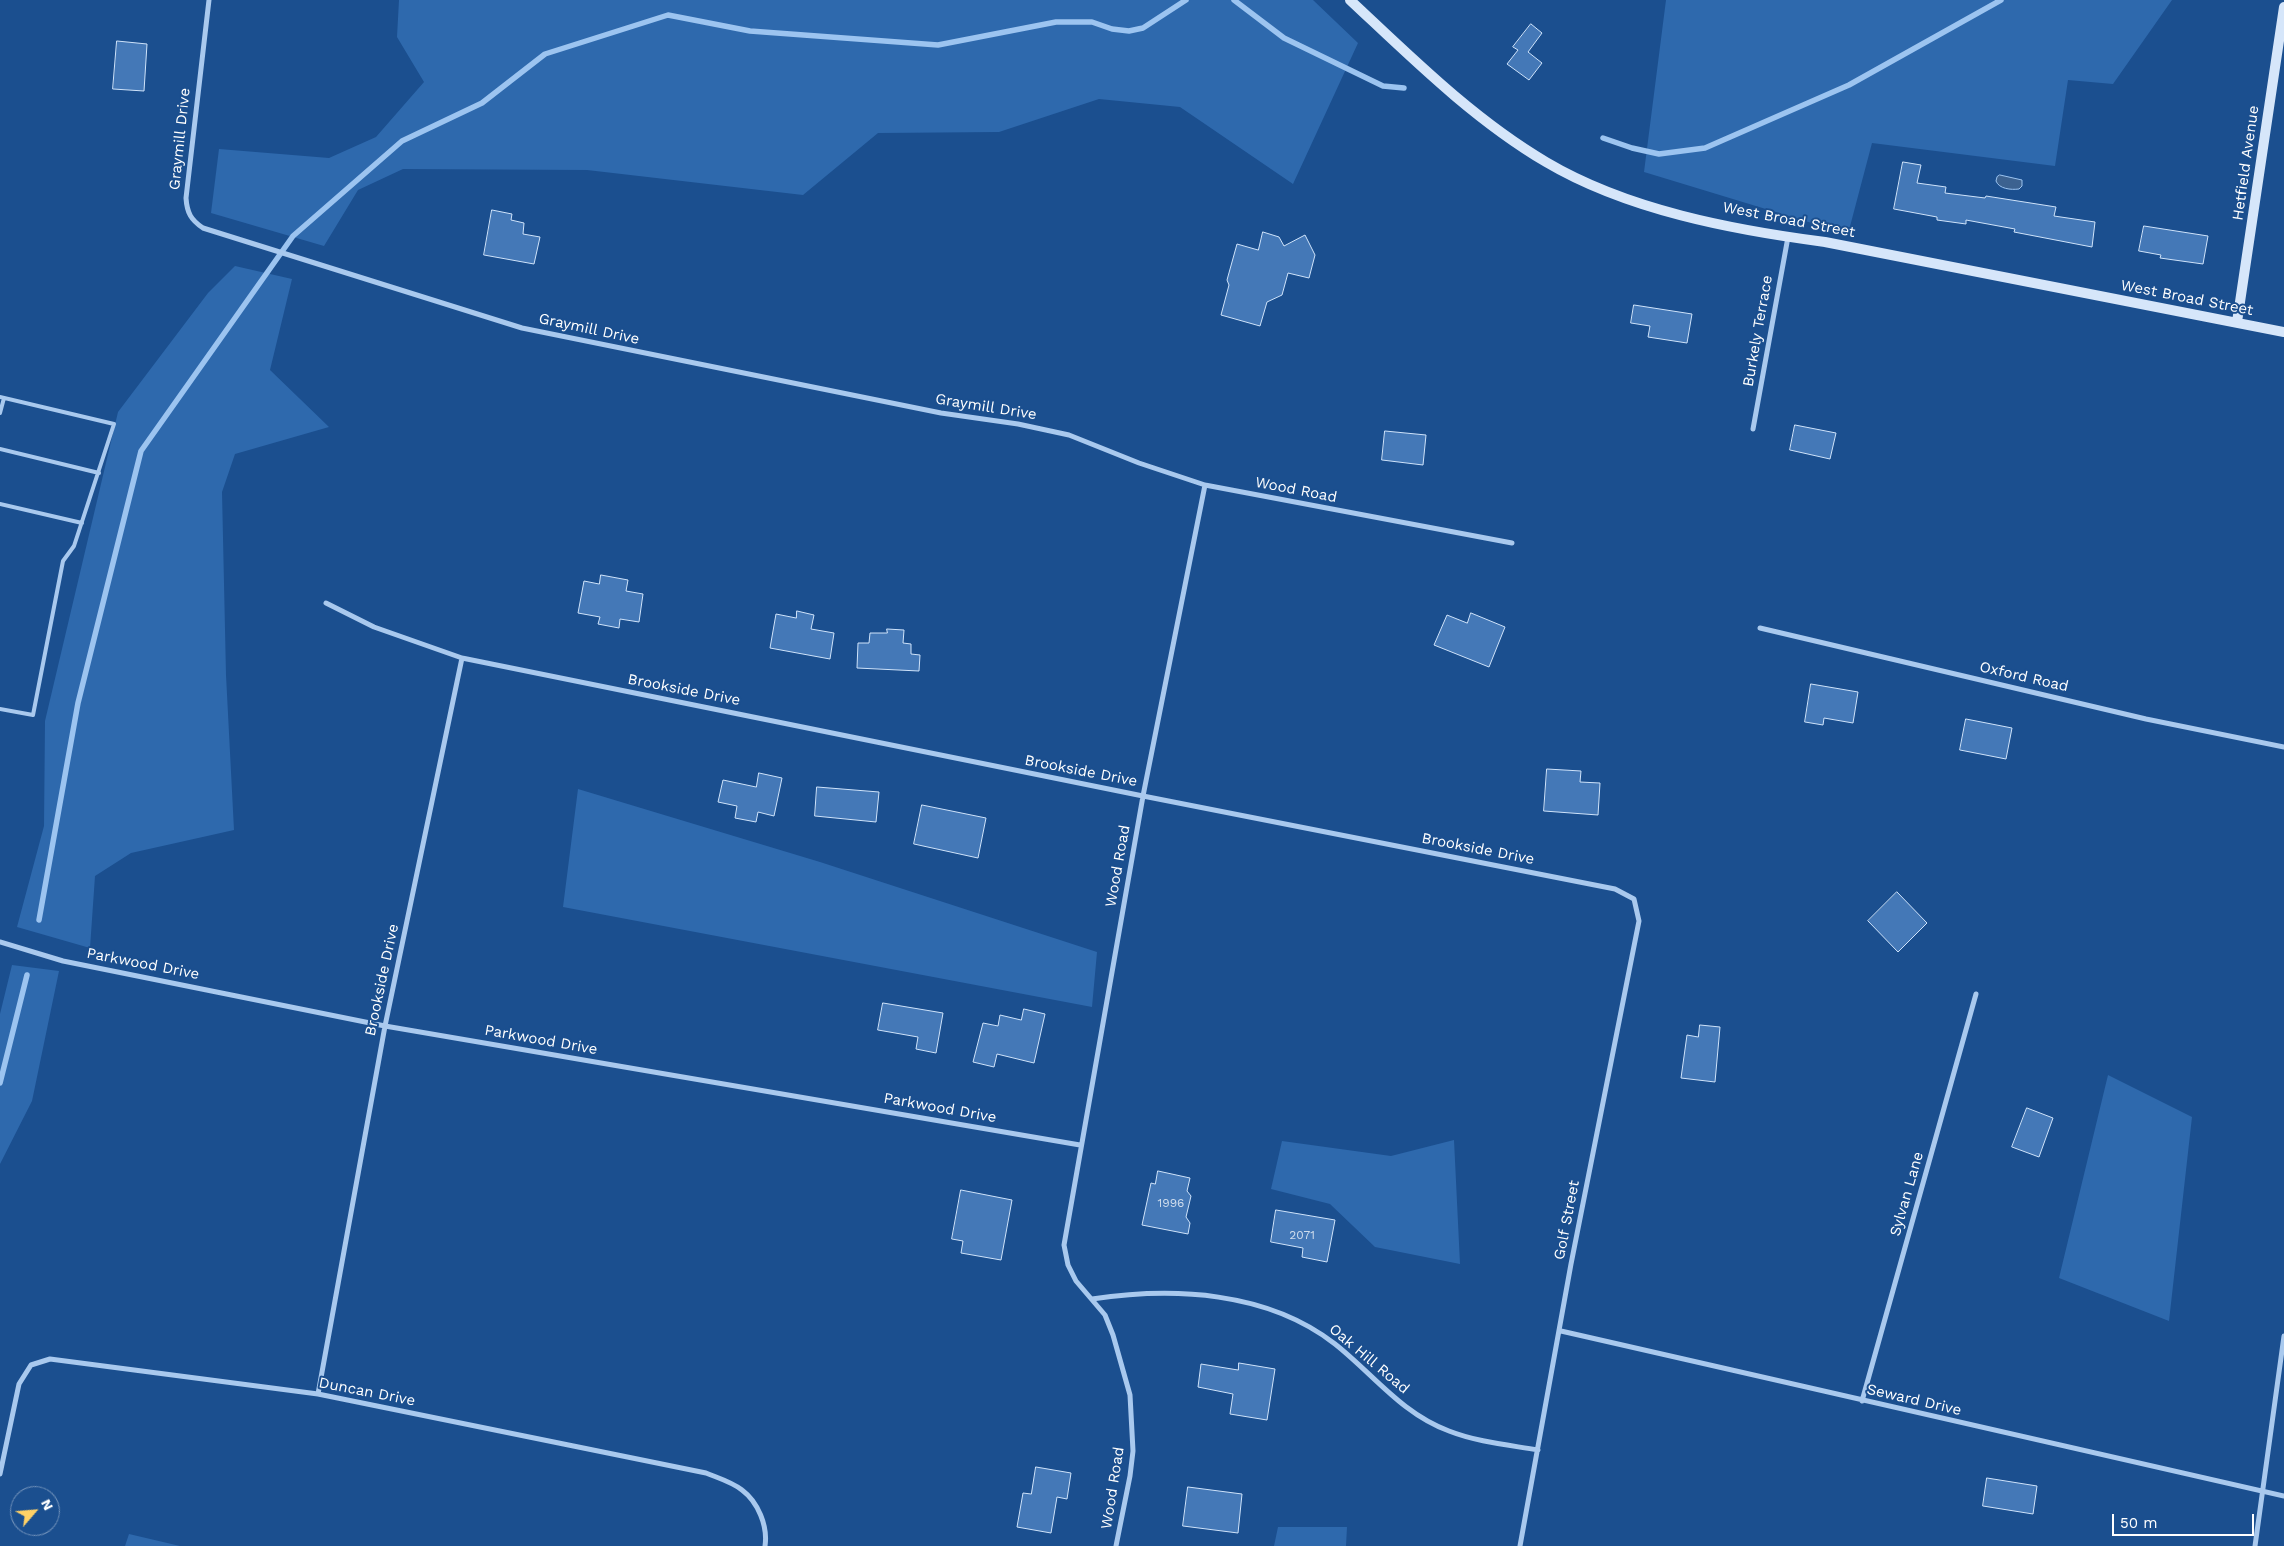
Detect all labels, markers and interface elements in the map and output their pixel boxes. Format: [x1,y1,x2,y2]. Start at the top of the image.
street label: Graymill Drive [166,87,194,191]
street label: Hetfield Avenue [2229,104,2263,222]
street label: West Broad Street [1721,198,1857,242]
street label: Burkely Terrace [1739,274,1777,388]
street label: West Broad Street [2119,276,2255,320]
street label: Graymill Drive [537,310,641,348]
street label: Graymill Drive [934,390,1038,424]
street label: Wood Road [1254,473,1338,507]
street label: Oxford Road [1978,658,2070,696]
street label: Brookside Drive [626,670,742,710]
street label: Brookside Drive [1023,751,1139,791]
street label: Wood Road [1102,824,1134,908]
street label: Brookside Drive [1420,829,1536,869]
street label: Brookside Drive [361,922,403,1038]
street label: Parkwood Drive [85,944,201,984]
street label: Parkwood Drive [483,1021,599,1059]
street label: Parkwood Drive [882,1089,998,1127]
street label: Sylvan Lane [1886,1150,1928,1238]
street label: Golf Street [1550,1179,1584,1261]
house number: 1996 [1158,1196,1184,1210]
house number: 2071 [1289,1228,1315,1242]
street label: Oak Hill Road [1325,1320,1413,1398]
street label: Duncan Drive [317,1374,417,1410]
street label: Seward Drive [1865,1380,1963,1420]
street label: Wood Road [1098,1446,1128,1530]
north arrow [10,1486,60,1536]
text: N [38,1496,57,1513]
scale bar [2114,1504,2256,1536]
text: 50 m [2120,1514,2157,1532]

